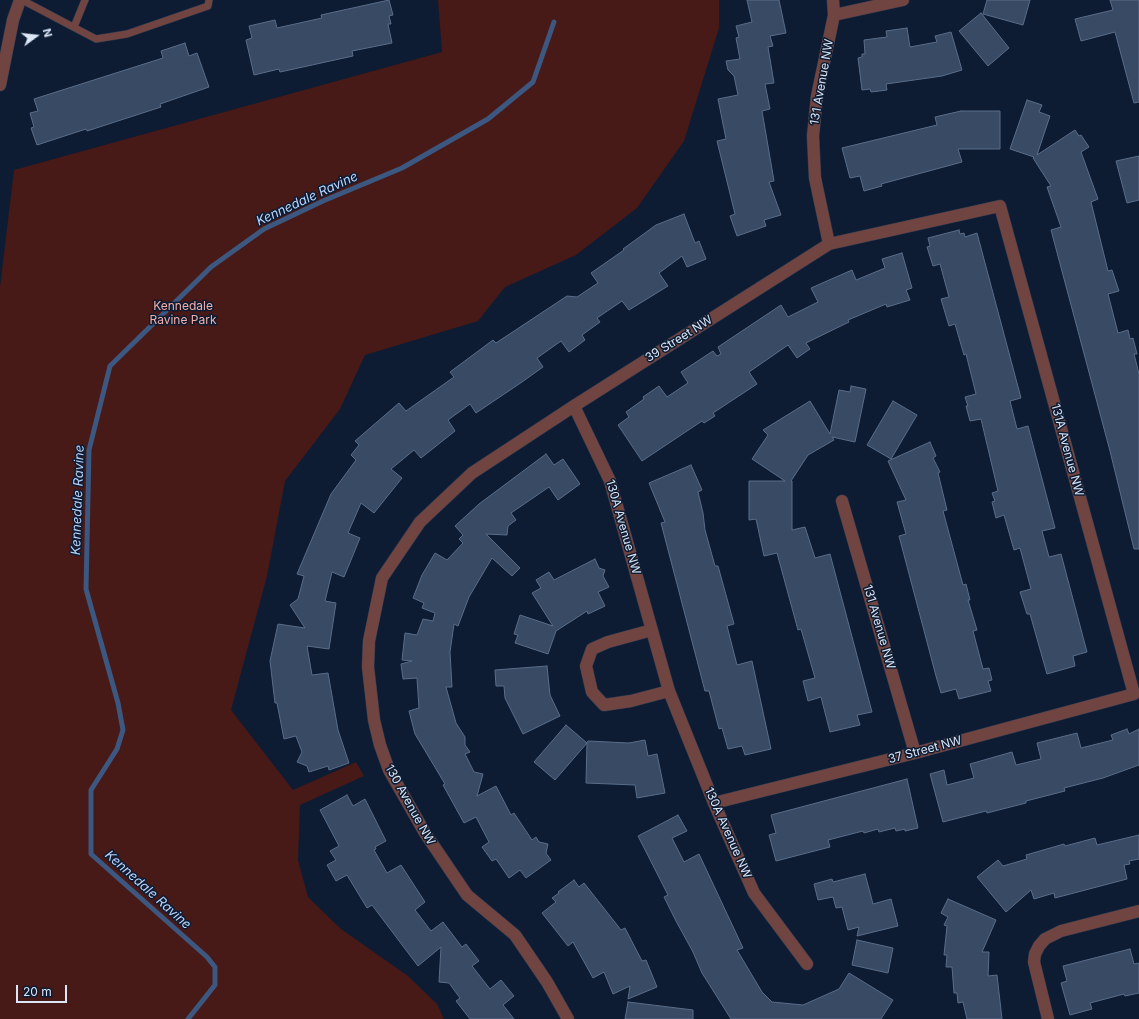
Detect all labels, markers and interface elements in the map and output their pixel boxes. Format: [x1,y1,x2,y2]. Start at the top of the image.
north arrow [16,16,56,56]
text: N [40,27,55,39]
street label: 131 Avenue NW [807,38,837,126]
water label: Kennedale Ravine [254,169,360,229]
park label: Kennedale Ravine Park [149,299,217,327]
street label: 39 Street NW [643,313,715,365]
street label: 131A Avenue NW [1048,402,1086,498]
water label: Kennedale Ravine [68,445,88,555]
street label: 130A Avenue NW [603,478,643,576]
street label: 131 Avenue NW [860,583,898,671]
street label: 37 Street NW [887,733,963,767]
street label: 130 Avenue NW [382,762,438,848]
street label: 130A Avenue NW [702,785,754,881]
water label: Kennedale Ravine [102,847,194,933]
scale bar [18,977,69,1003]
text: 20 m [23,984,52,999]

